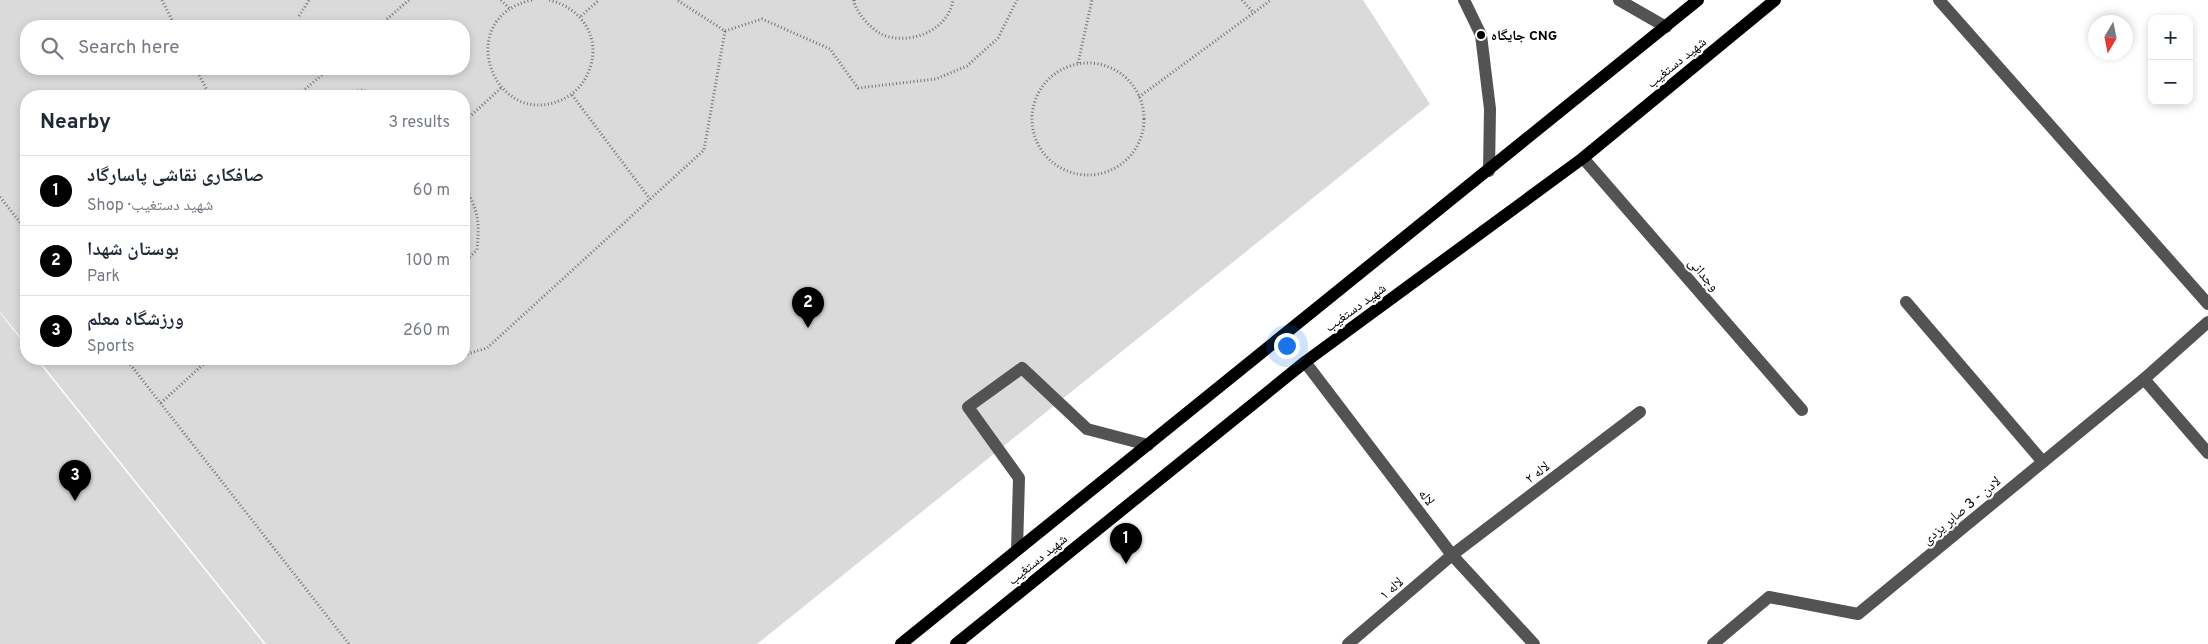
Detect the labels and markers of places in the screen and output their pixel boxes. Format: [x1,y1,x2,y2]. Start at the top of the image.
place label: جایگاه CNG [1491,28,1557,45]
marker: جایگاه CNG [1475,29,1487,41]
pin: 2 [792,287,824,328]
pin: 3 [59,460,91,501]
pin: 1 [1110,523,1142,564]

